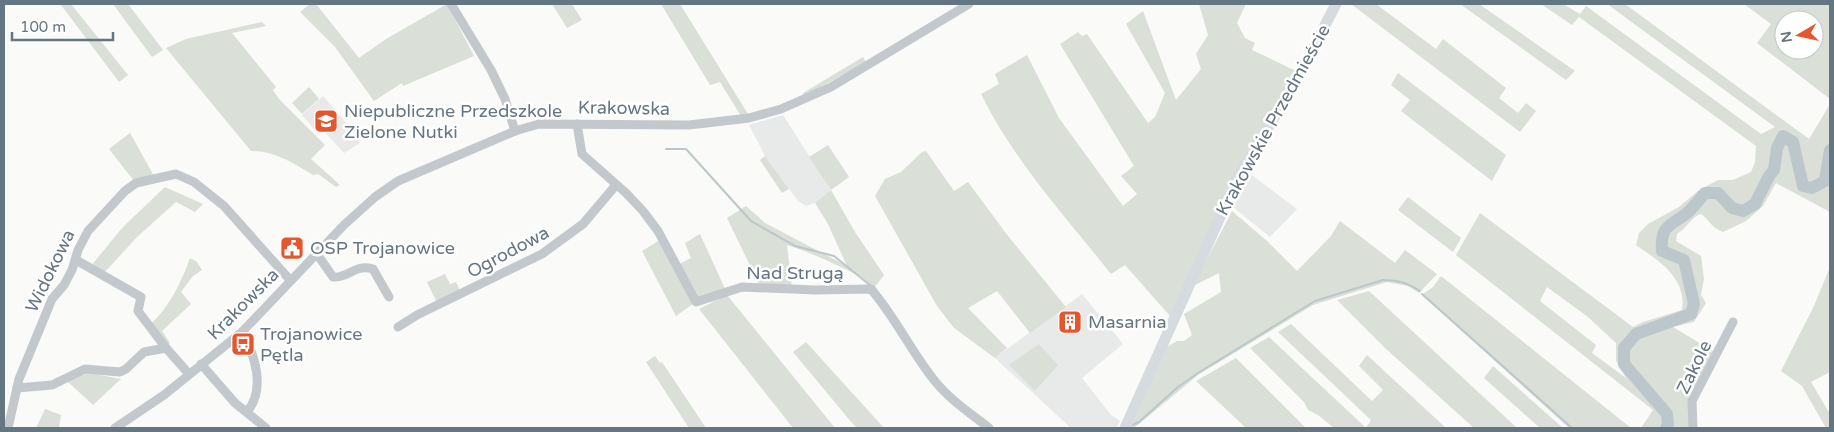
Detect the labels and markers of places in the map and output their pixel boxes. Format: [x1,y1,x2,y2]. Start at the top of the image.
place label: Niepubliczne Przedszkole Zielone Nutki [344,100,562,143]
school or university icon: Niepubliczne Przedszkole Zielone Nutki [313,108,339,134]
public building icon: OSP Trojanowice [279,235,305,261]
place label: OSP Trojanowice [310,237,455,259]
building icon: Masarnia [1057,309,1083,335]
place label: Masarnia [1088,311,1167,333]
place label: Trojanowice Pętla [260,323,362,366]
bus stop icon: Trojanowice Pętla [230,331,256,357]

